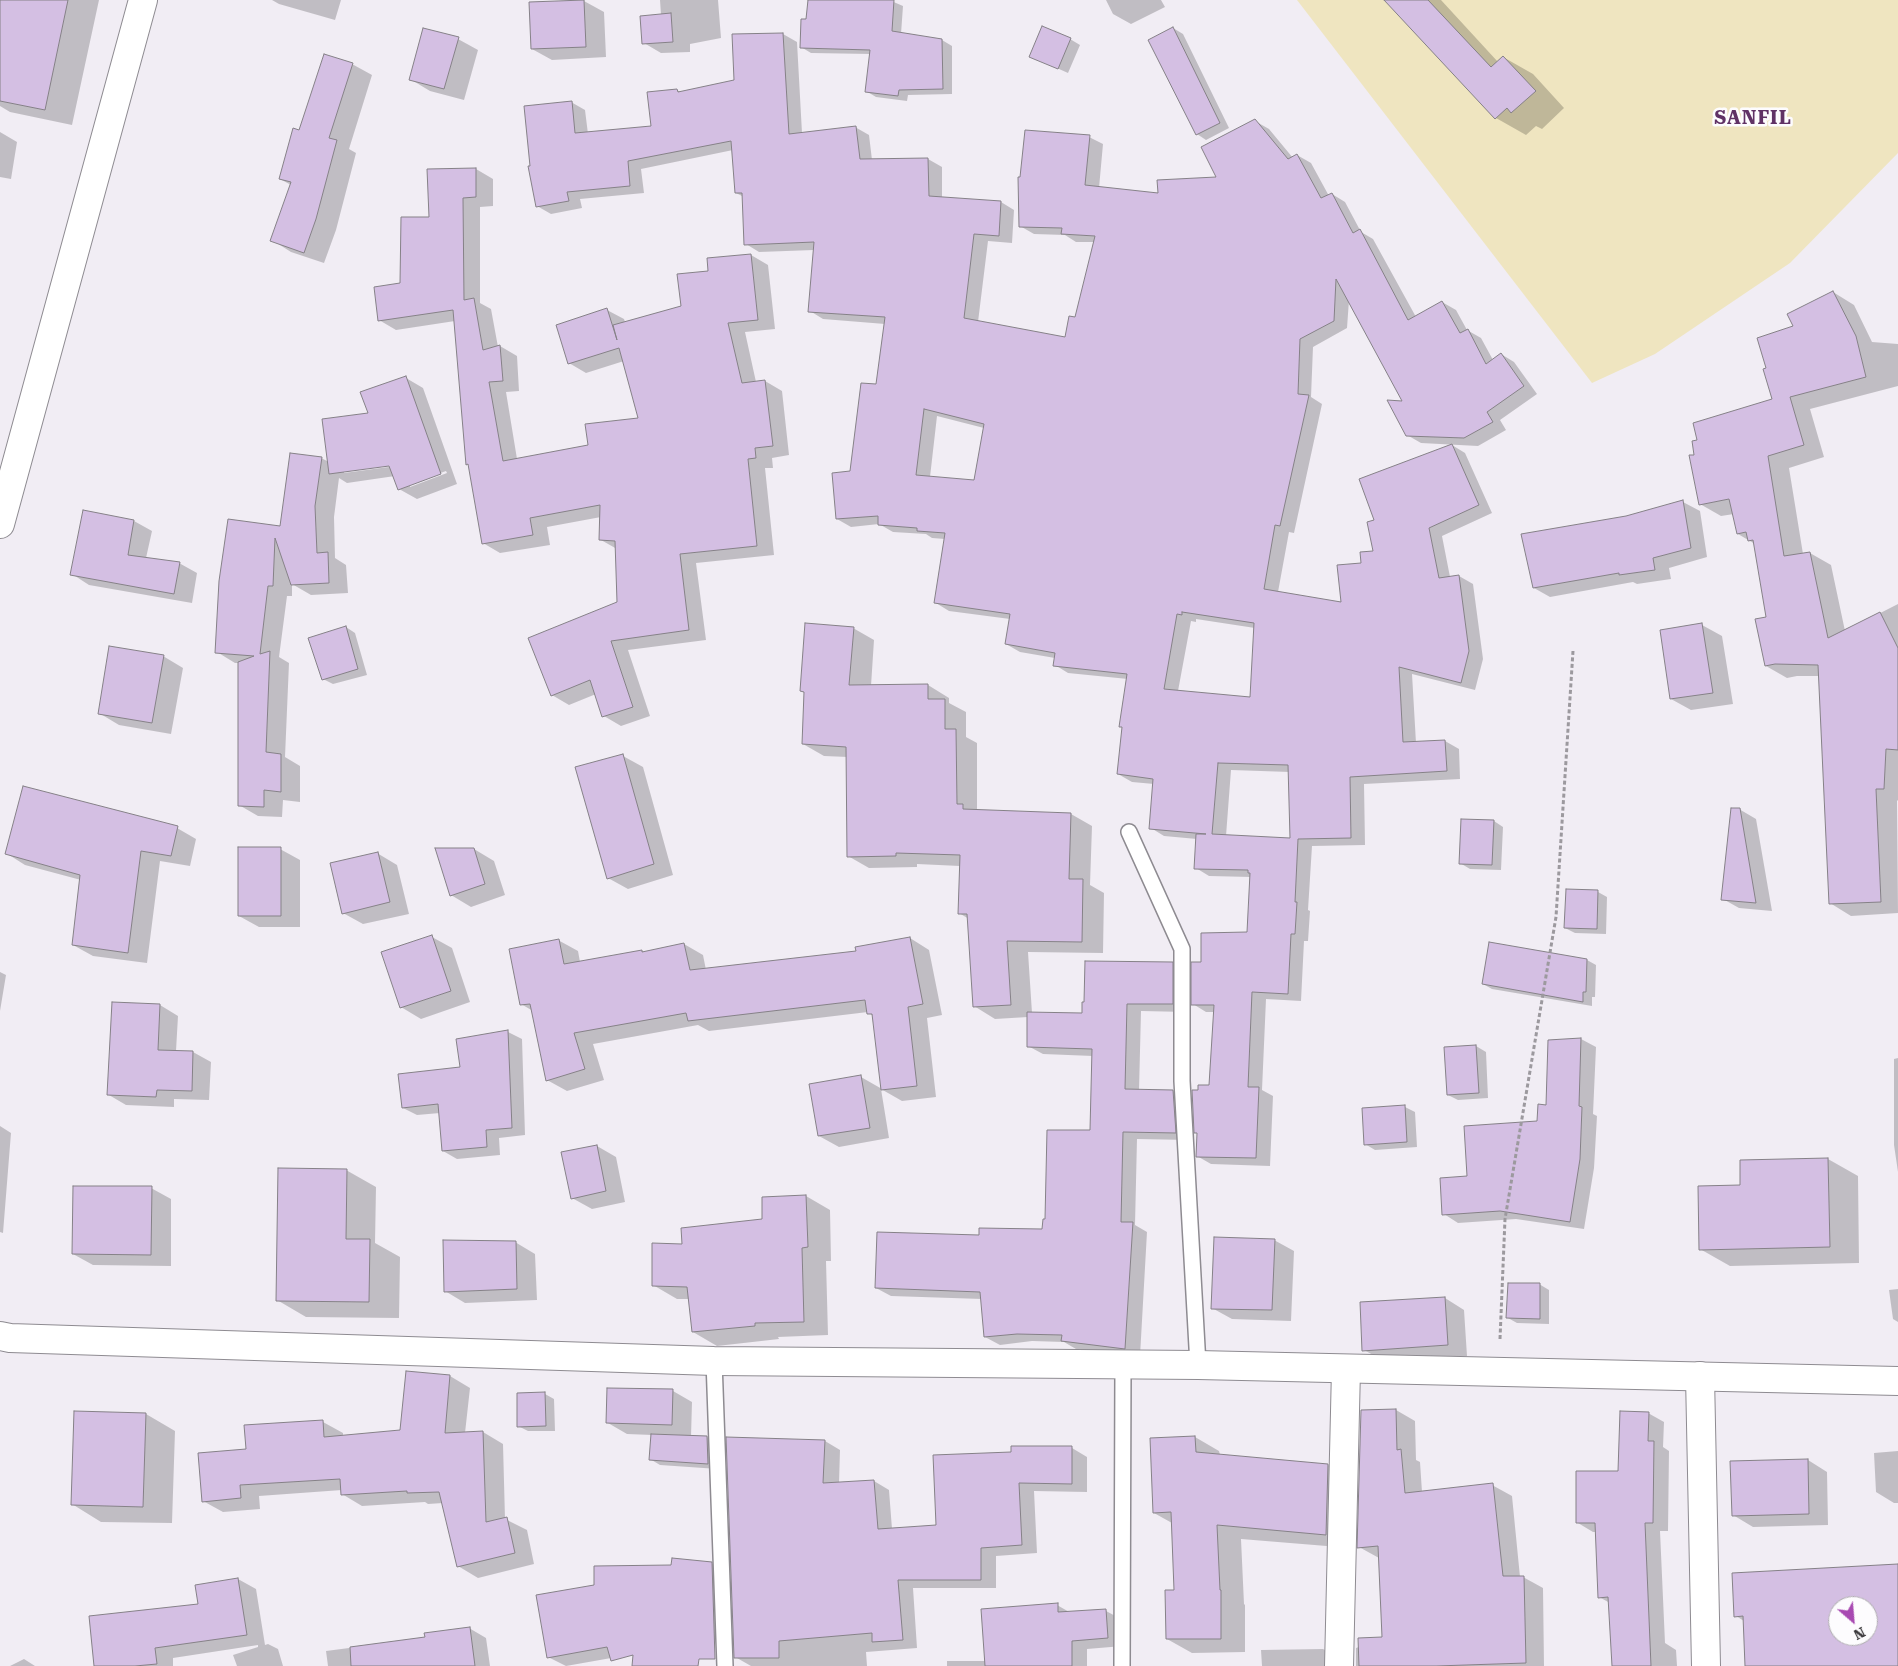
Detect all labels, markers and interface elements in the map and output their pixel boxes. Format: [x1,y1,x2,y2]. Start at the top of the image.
district label: SANFIL [1714,107,1792,129]
north arrow [1828,1596,1878,1646]
text: N [1851,1624,1868,1643]

